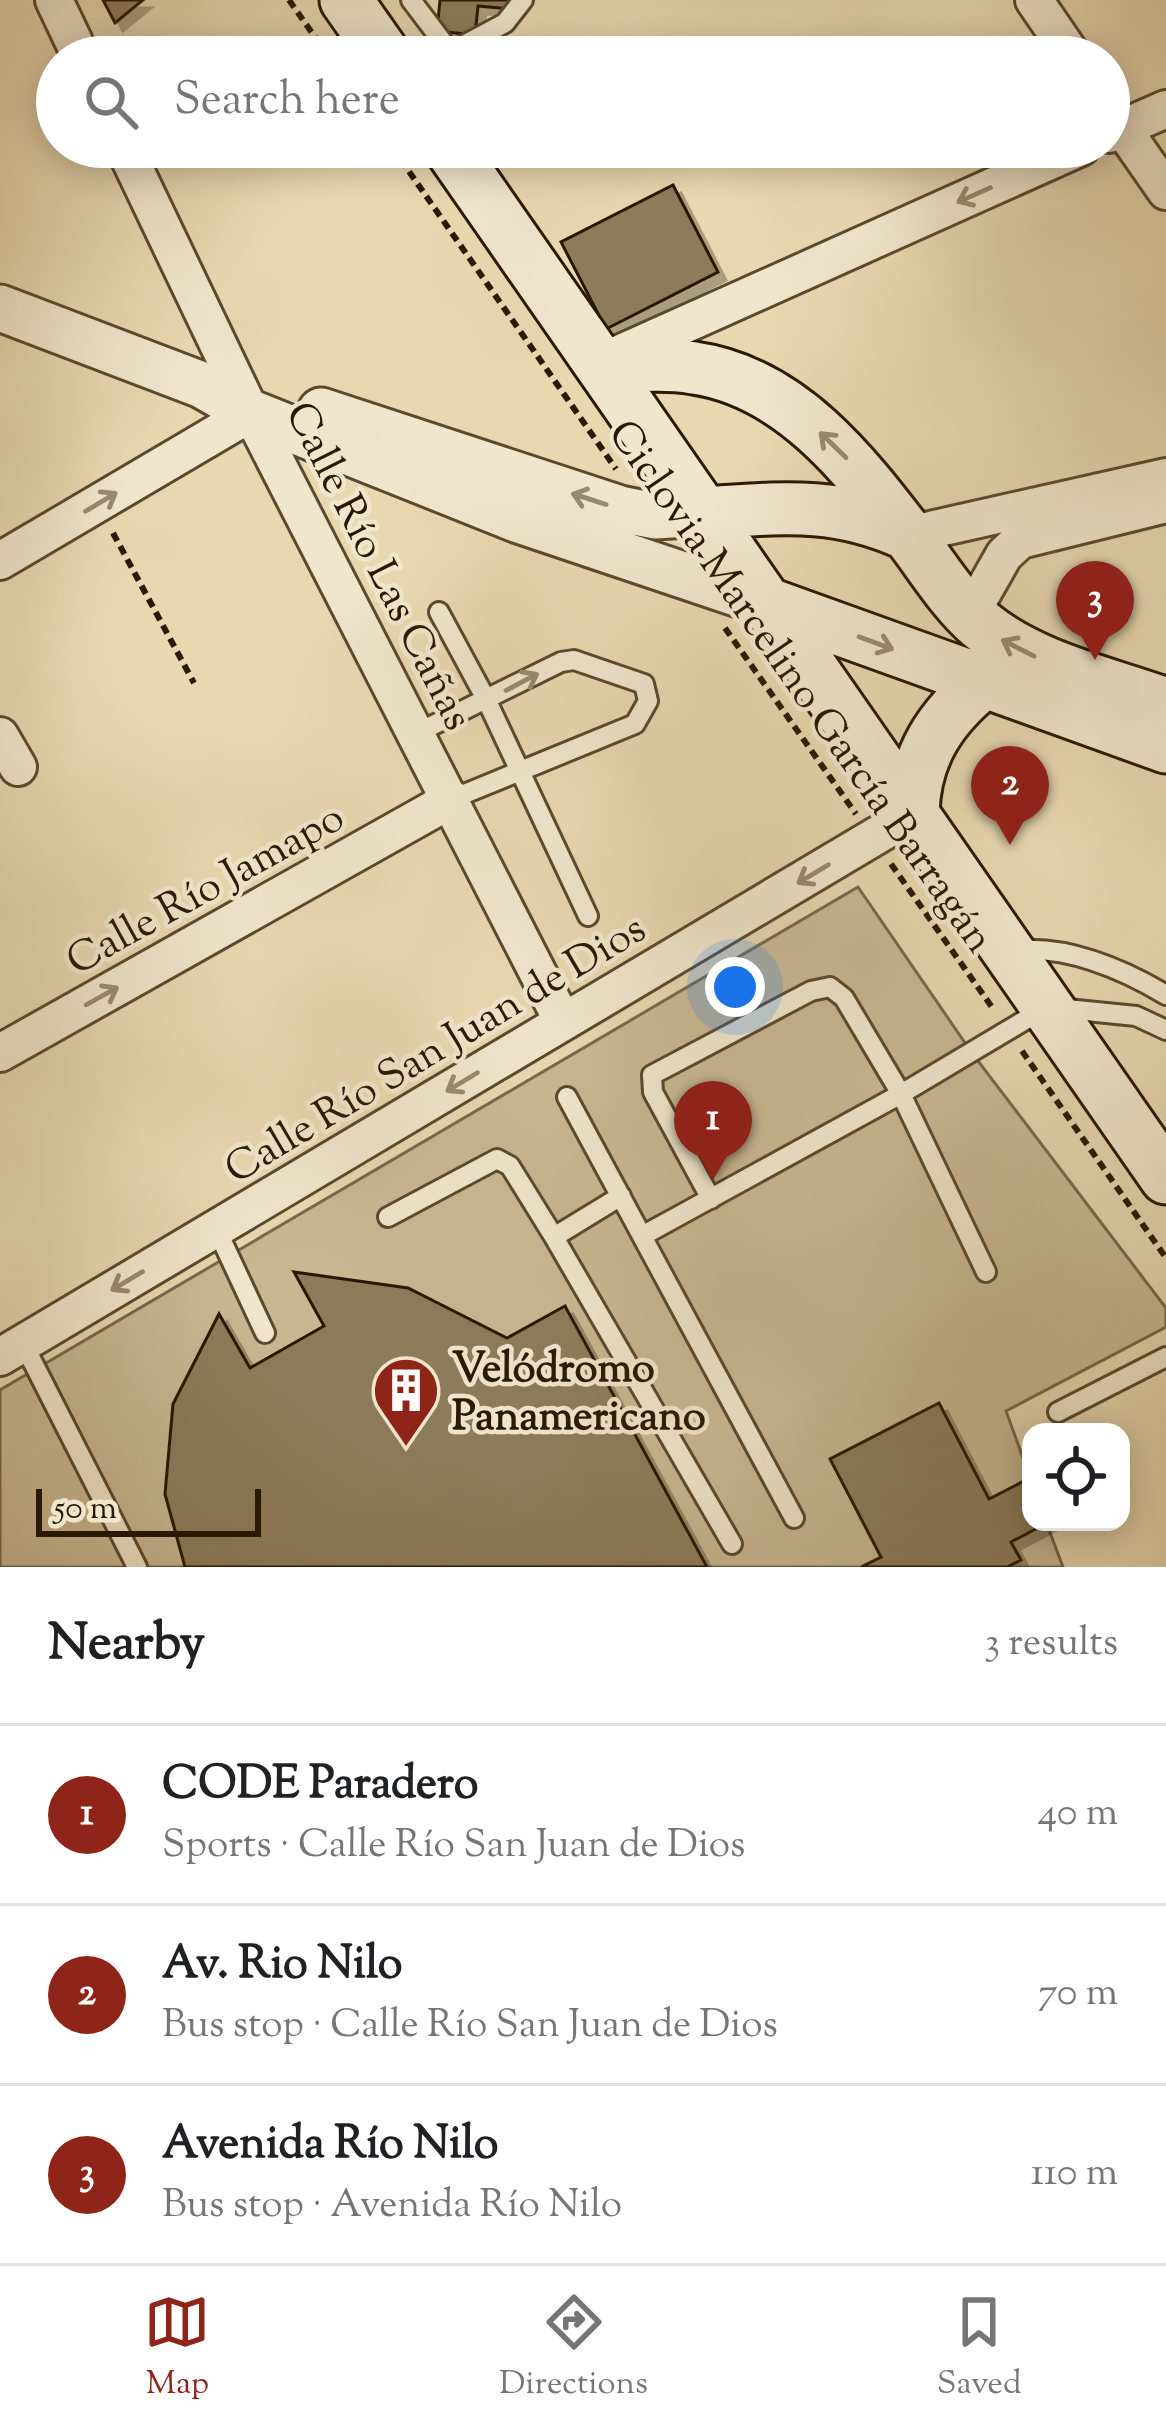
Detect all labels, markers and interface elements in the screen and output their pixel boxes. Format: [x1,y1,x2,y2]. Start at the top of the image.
search box [36,36,1130,168]
icon: search [78,69,144,135]
text: Search here [174,70,400,135]
one-way arrow [957,185,993,207]
street label: Calle Río Las Cañas [268,393,485,742]
street label: Ciclovia Marcelino García Barragán [591,409,1007,967]
one-way arrow [819,431,848,459]
one-way arrow [571,487,609,509]
one-way arrow [83,489,118,513]
pin: 3 [1056,561,1134,660]
one-way arrow [857,634,894,655]
one-way arrow [1000,635,1036,658]
one-way arrow [504,670,539,693]
pin: 2 [971,746,1049,845]
street label: Calle Río Jamapo [57,790,356,993]
one-way arrow [796,862,830,886]
street label: Calle Río San Juan de Dios [215,901,659,1201]
your location [705,957,765,1017]
one-way arrow [84,984,119,1007]
one-way arrow [446,1070,480,1094]
pin: 1 [674,1081,752,1180]
one-way arrow [110,1270,145,1294]
place label: Velódromo Panamericano [452,1341,706,1449]
building icon: Velódromo Panamericano [371,1355,441,1449]
map controls [1022,1423,1130,1531]
button: locate [1022,1423,1130,1531]
scale bar [36,1483,261,1536]
text: 50 m [54,1486,117,1534]
text: Nearby [48,1609,205,1682]
text: 3 results [984,1617,1118,1673]
text: CODE Paradero [162,1754,478,1819]
text: 1 [80,1787,94,1843]
text: 40 m [1038,1787,1118,1843]
text: Sports · Calle Río San Juan de Dios [162,1819,745,1875]
text: Av. Rio Nilo [162,1934,402,1999]
text: 2 [78,1967,96,2023]
text: 70 m [1038,1967,1118,2023]
text: Bus stop · Calle Río San Juan de Dios [162,1999,778,2055]
text: Avenida Río Nilo [162,2114,498,2179]
text: 3 [79,2147,95,2203]
text: 110 m [1031,2147,1118,2203]
text: Bus stop · Avenida Río Nilo [162,2179,622,2235]
tab: Map [144,2289,210,2409]
tab: Directions [499,2289,648,2409]
tab: Saved [937,2289,1022,2409]

